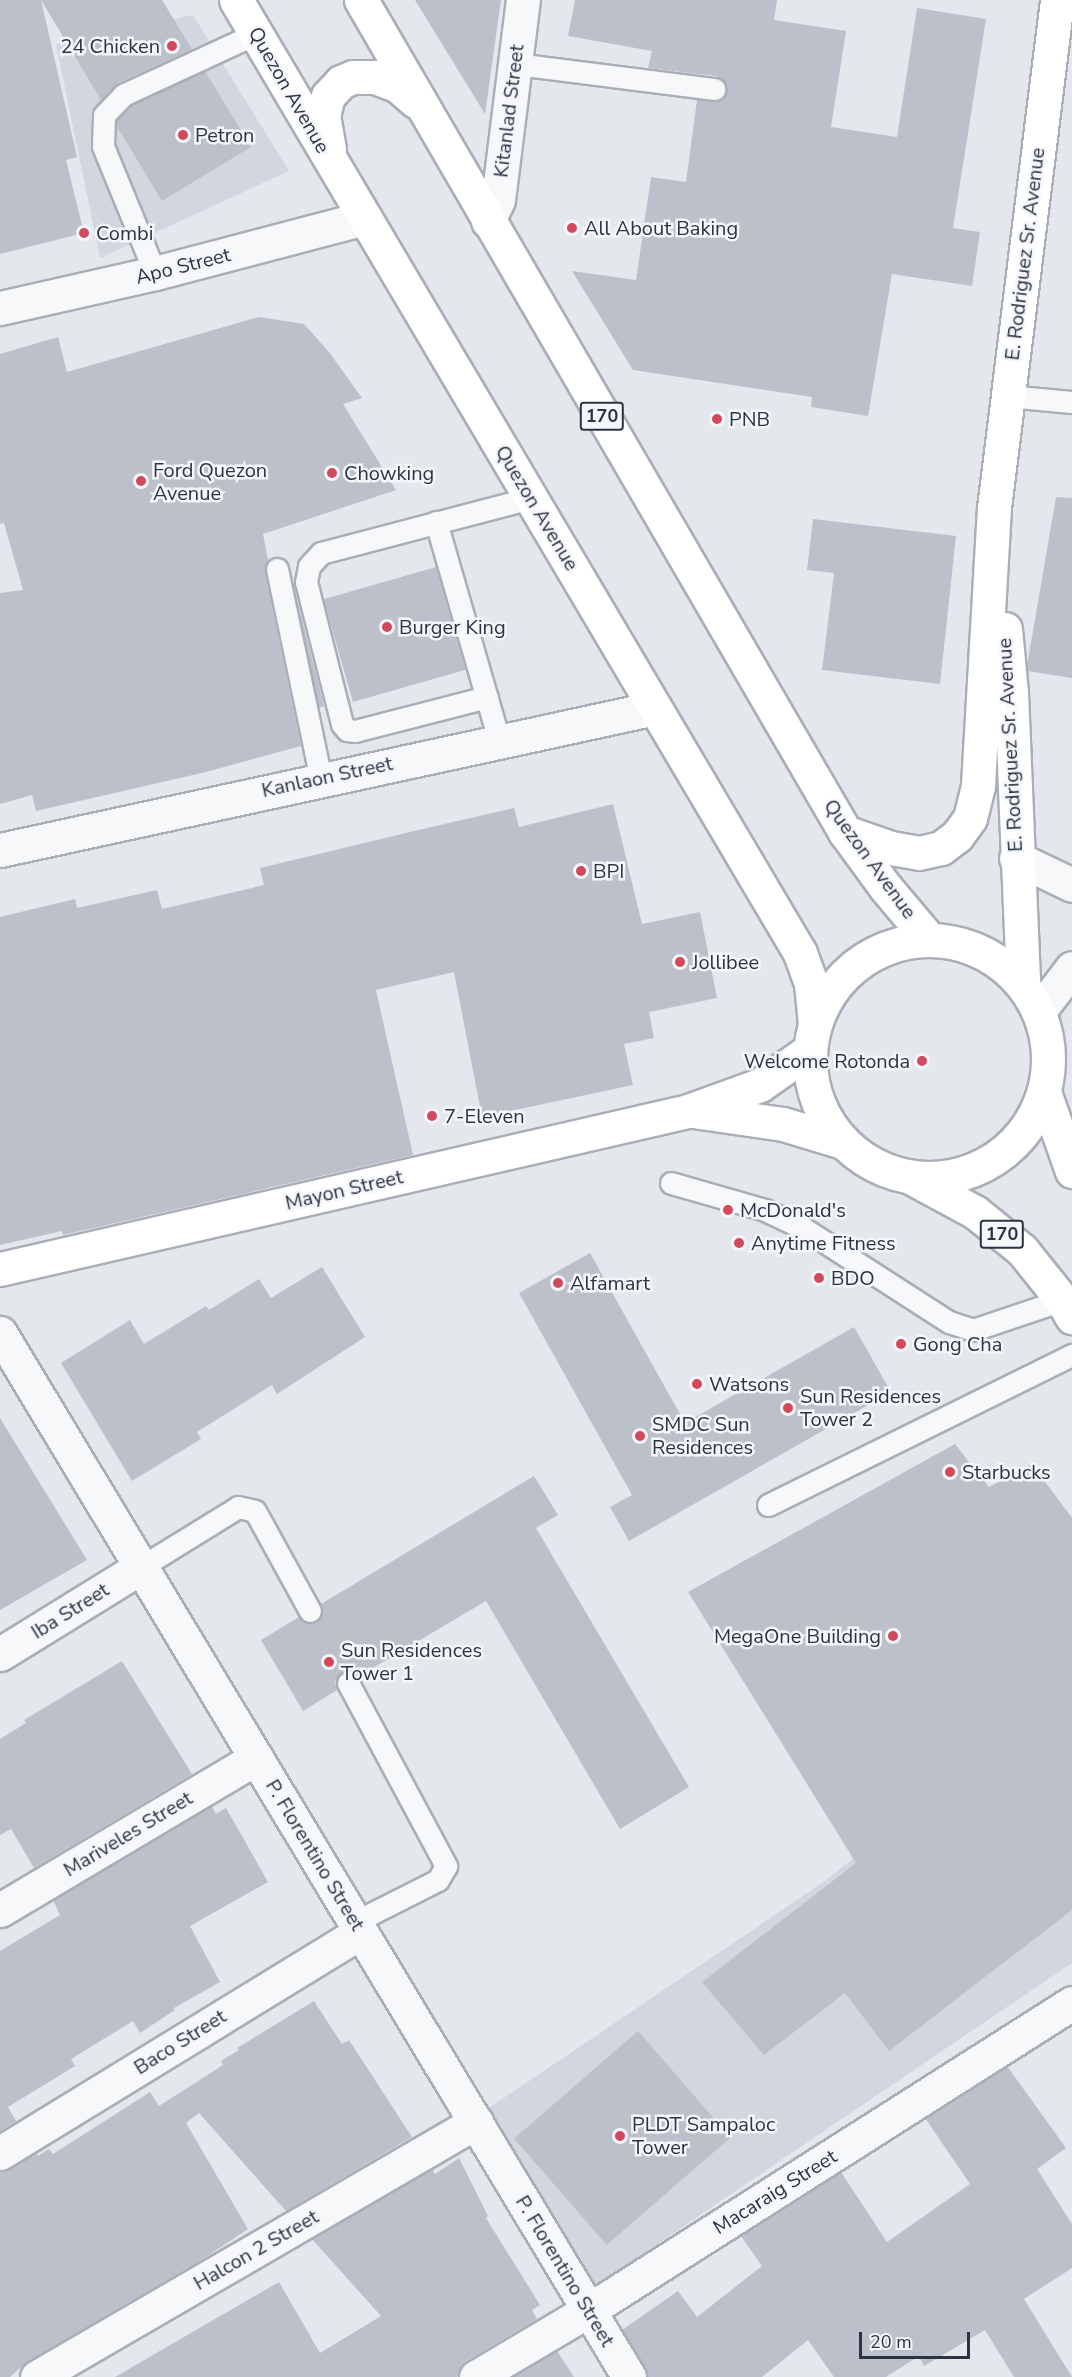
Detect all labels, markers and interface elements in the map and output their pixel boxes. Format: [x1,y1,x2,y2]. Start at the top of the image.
street label: Quezon Avenue [243,23,335,157]
place label: 24 Chicken [60,34,160,58]
marker: 24 Chicken [165,39,179,53]
street label: Kitanlad Street [489,43,529,179]
place label: Petron [195,123,254,147]
marker: Petron [176,128,190,142]
street label: E. Rodriguez Sr. Avenue [1000,146,1050,362]
place label: All About Baking [584,216,738,240]
place label: Combi [96,221,153,245]
marker: All About Baking [565,221,579,235]
marker: Combi [77,226,91,240]
street label: Apo Street [133,243,233,289]
road number: 170 [580,401,624,431]
place label: PNB [729,407,770,431]
marker: PNB [710,412,724,426]
street label: Quezon Avenue [490,441,584,575]
place label: Ford Quezon Avenue [153,458,267,505]
place label: Chowking [344,461,434,485]
marker: Chowking [325,466,339,480]
marker: Ford Quezon Avenue [134,474,148,488]
place label: Burger King [399,615,506,639]
marker: Burger King [380,620,394,634]
street label: E. Rodriguez Sr. Avenue [992,638,1028,852]
street label: Kanlaon Street [259,751,395,803]
street label: Quezon Avenue [819,795,921,923]
place label: BPI [593,859,624,883]
marker: BPI [574,864,588,878]
place label: Jollibee [692,950,759,974]
marker: Jollibee [673,955,687,969]
place label: Welcome Rotonda [744,1049,910,1073]
marker: Welcome Rotonda [915,1054,929,1068]
place label: 7-Eleven [444,1104,525,1128]
marker: 7-Eleven [425,1109,439,1123]
street label: Mayon Street [283,1165,405,1215]
place label: McDonald's [740,1198,846,1222]
marker: McDonald's [721,1203,735,1217]
road number: 170 [980,1219,1024,1249]
place label: Anytime Fitness [751,1231,896,1255]
marker: Anytime Fitness [732,1236,746,1250]
place label: BDO [831,1266,875,1290]
place label: Alfamart [570,1271,650,1295]
marker: BDO [812,1271,826,1285]
marker: Alfamart [551,1276,565,1290]
place label: Gong Cha [913,1332,1002,1356]
marker: Gong Cha [894,1337,908,1351]
place label: Watsons [709,1372,789,1396]
marker: Watsons [690,1377,704,1391]
place label: Sun Residences Tower 2 [800,1384,941,1431]
marker: Sun Residences Tower 2 [781,1401,795,1415]
place label: SMDC Sun Residences [652,1412,753,1459]
marker: SMDC Sun Residences [633,1429,647,1443]
place label: Starbucks [962,1460,1051,1484]
marker: Starbucks [943,1465,957,1479]
street label: Iba Street [27,1578,113,1644]
place label: MegaOne Building [714,1624,881,1648]
marker: MegaOne Building [886,1629,900,1643]
place label: Sun Residences Tower 1 [341,1638,482,1685]
marker: Sun Residences Tower 1 [322,1655,336,1669]
street label: P. Florentino Street [260,1775,370,1935]
street label: Mariveles Street [59,1786,197,1882]
street label: Baco Street [130,2004,230,2080]
place label: PLDT Sampaloc Tower [632,2112,775,2159]
marker: PLDT Sampaloc Tower [613,2129,627,2143]
street label: Macaraig Street [709,2144,841,2240]
street label: P. Florentino Street [510,2191,620,2351]
street label: Halcon 2 Street [189,2205,323,2295]
scale bar [862,2320,973,2358]
text: 20 m [870,2330,912,2354]

